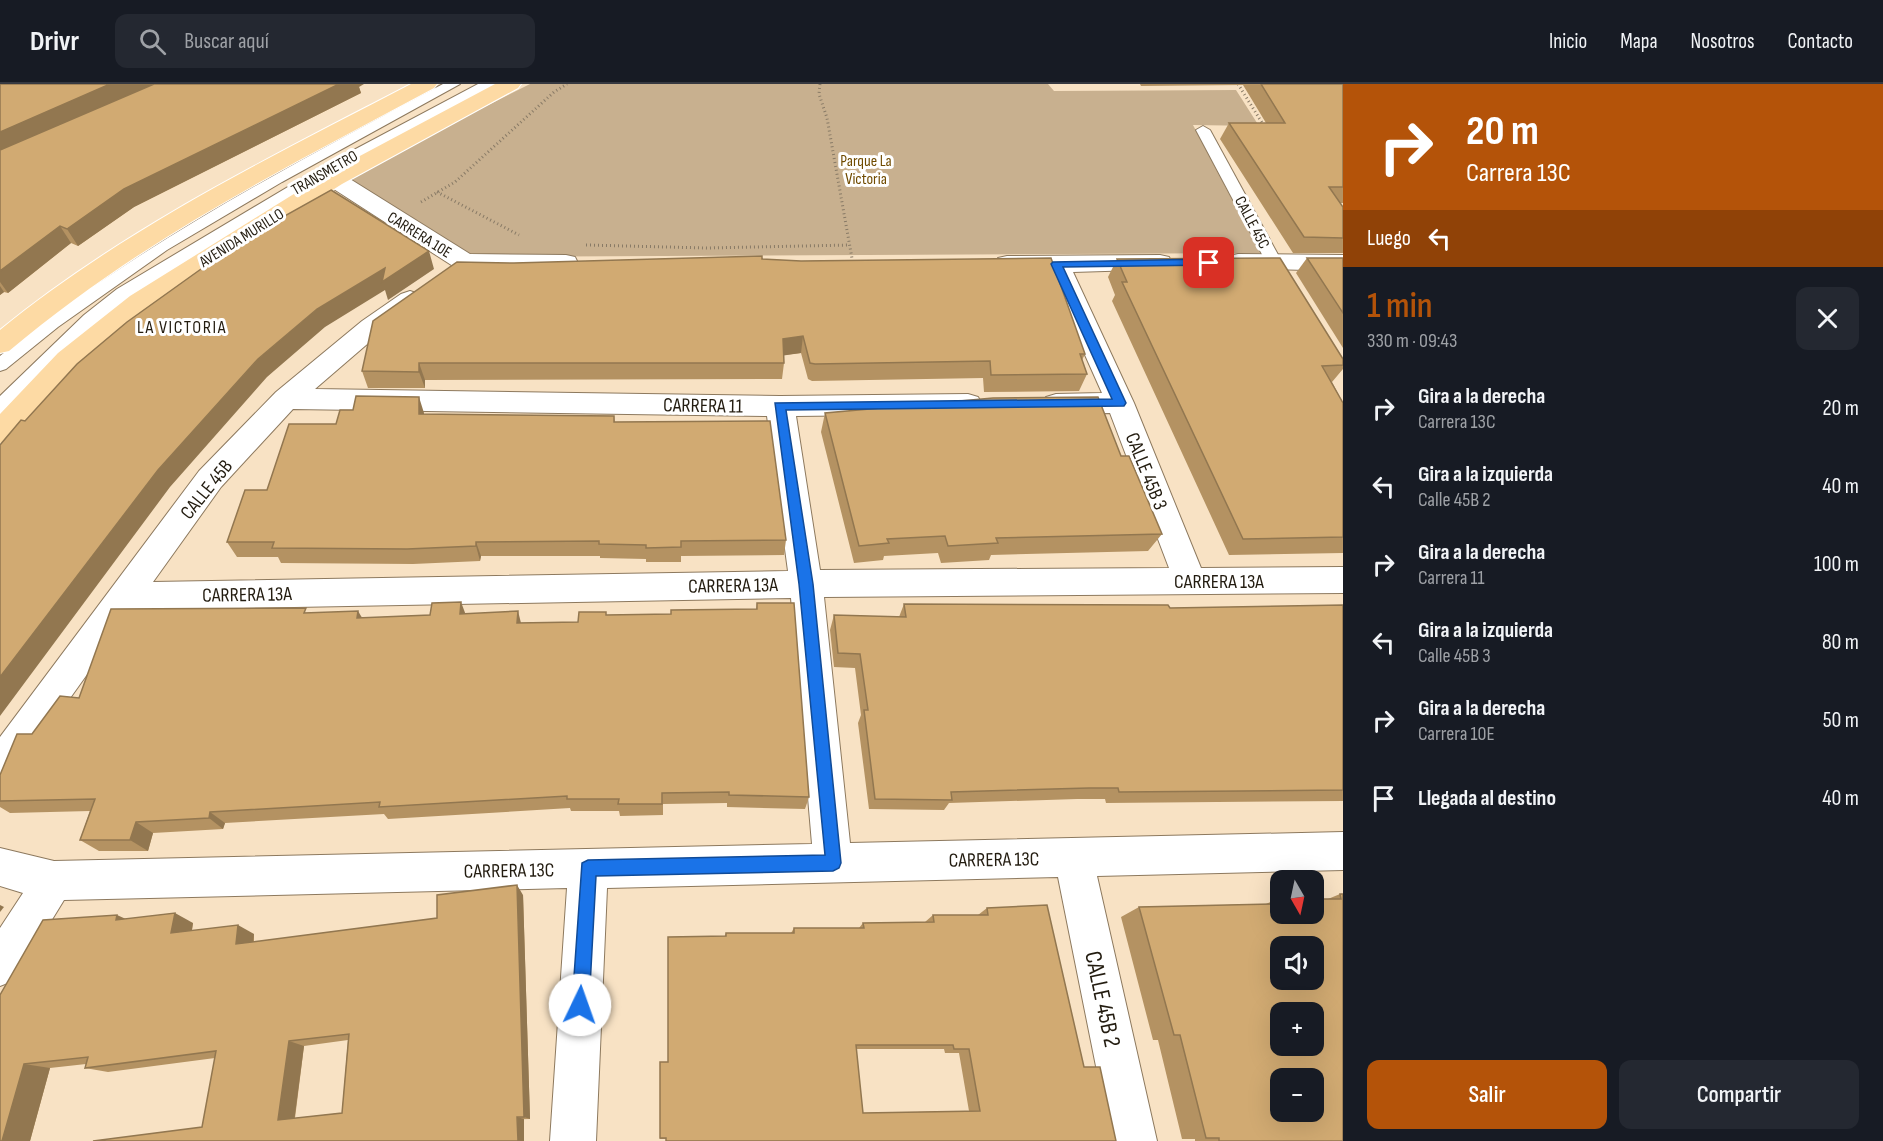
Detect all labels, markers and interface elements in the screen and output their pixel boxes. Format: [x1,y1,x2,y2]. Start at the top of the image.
search box [115,14,535,68]
text: Drivr [30,25,79,58]
icon: search [136,25,169,58]
text: Buscar aquí [184,28,269,55]
text: Inicio [1549,29,1587,54]
text: Mapa [1620,29,1658,54]
text: Nosotros [1691,29,1755,54]
text: Contacto [1788,29,1853,54]
text: 20 m [1466,106,1539,157]
icon: right [1367,108,1445,186]
street label: TRANSMETRO [288,147,361,200]
park label: Parque La Victoria [840,152,892,189]
text: Carrera 13C [1466,157,1571,189]
street label: CALLE 45C [1230,193,1273,252]
street label: AVENIDA MURILLO [195,205,288,272]
street label: CARRERA 10E [384,208,455,262]
icon: left [1423,222,1456,255]
text: Luego [1367,225,1411,252]
pin [1183,237,1234,288]
icon: arrive [1192,246,1225,279]
text: 1 min [1367,285,1432,328]
button: close [1796,287,1859,350]
district label: LA VICTORIA [137,317,227,338]
text: 330 m · 09:43 [1367,329,1457,353]
text: Gira a la derecha [1418,383,1545,410]
icon: right [1367,392,1400,425]
street label: CARRERA 11 [663,393,743,419]
text: 20 m [1823,395,1859,422]
text: Carrera 13C [1418,410,1496,434]
street label: CALLE 45B 3 [1120,429,1172,514]
street label: CALLE 45B [175,455,238,524]
text: Gira a la izquierda [1418,461,1553,488]
icon: left [1367,470,1400,503]
text: 40 m [1822,473,1859,500]
text: Calle 45B 2 [1418,488,1490,512]
text: Gira a la derecha [1418,539,1545,566]
icon: right [1367,548,1400,581]
text: 100 m [1814,551,1859,578]
text: Carrera 11 [1418,566,1485,590]
street label: CARRERA 13A [1174,570,1264,594]
street label: CARRERA 13A [688,573,779,599]
street label: CARRERA 13A [202,582,293,608]
text: Gira a la izquierda [1418,617,1553,644]
icon: left [1367,626,1400,659]
text: 80 m [1822,629,1859,656]
text: Calle 45B 3 [1418,644,1491,668]
text: Gira a la derecha [1418,695,1545,722]
icon: right [1367,704,1400,737]
text: 50 m [1823,707,1859,734]
text: Carrera 10E [1418,722,1495,746]
icon: arrive [1367,782,1400,815]
text: Llegada al destino [1418,785,1556,812]
text: 40 m [1822,785,1859,812]
street label: CARRERA 13C [948,847,1040,873]
street label: CARRERA 13C [463,858,555,884]
north arrow [1270,870,1324,924]
map controls [1270,870,1324,1122]
button: sound [1270,936,1324,990]
street label: CALLE 45B 2 [1078,948,1127,1050]
position arrow [548,973,612,1037]
button: + [1270,1002,1324,1056]
button: Salir [1367,1060,1607,1129]
button: Compartir [1619,1060,1859,1129]
button: − [1270,1068,1324,1122]

